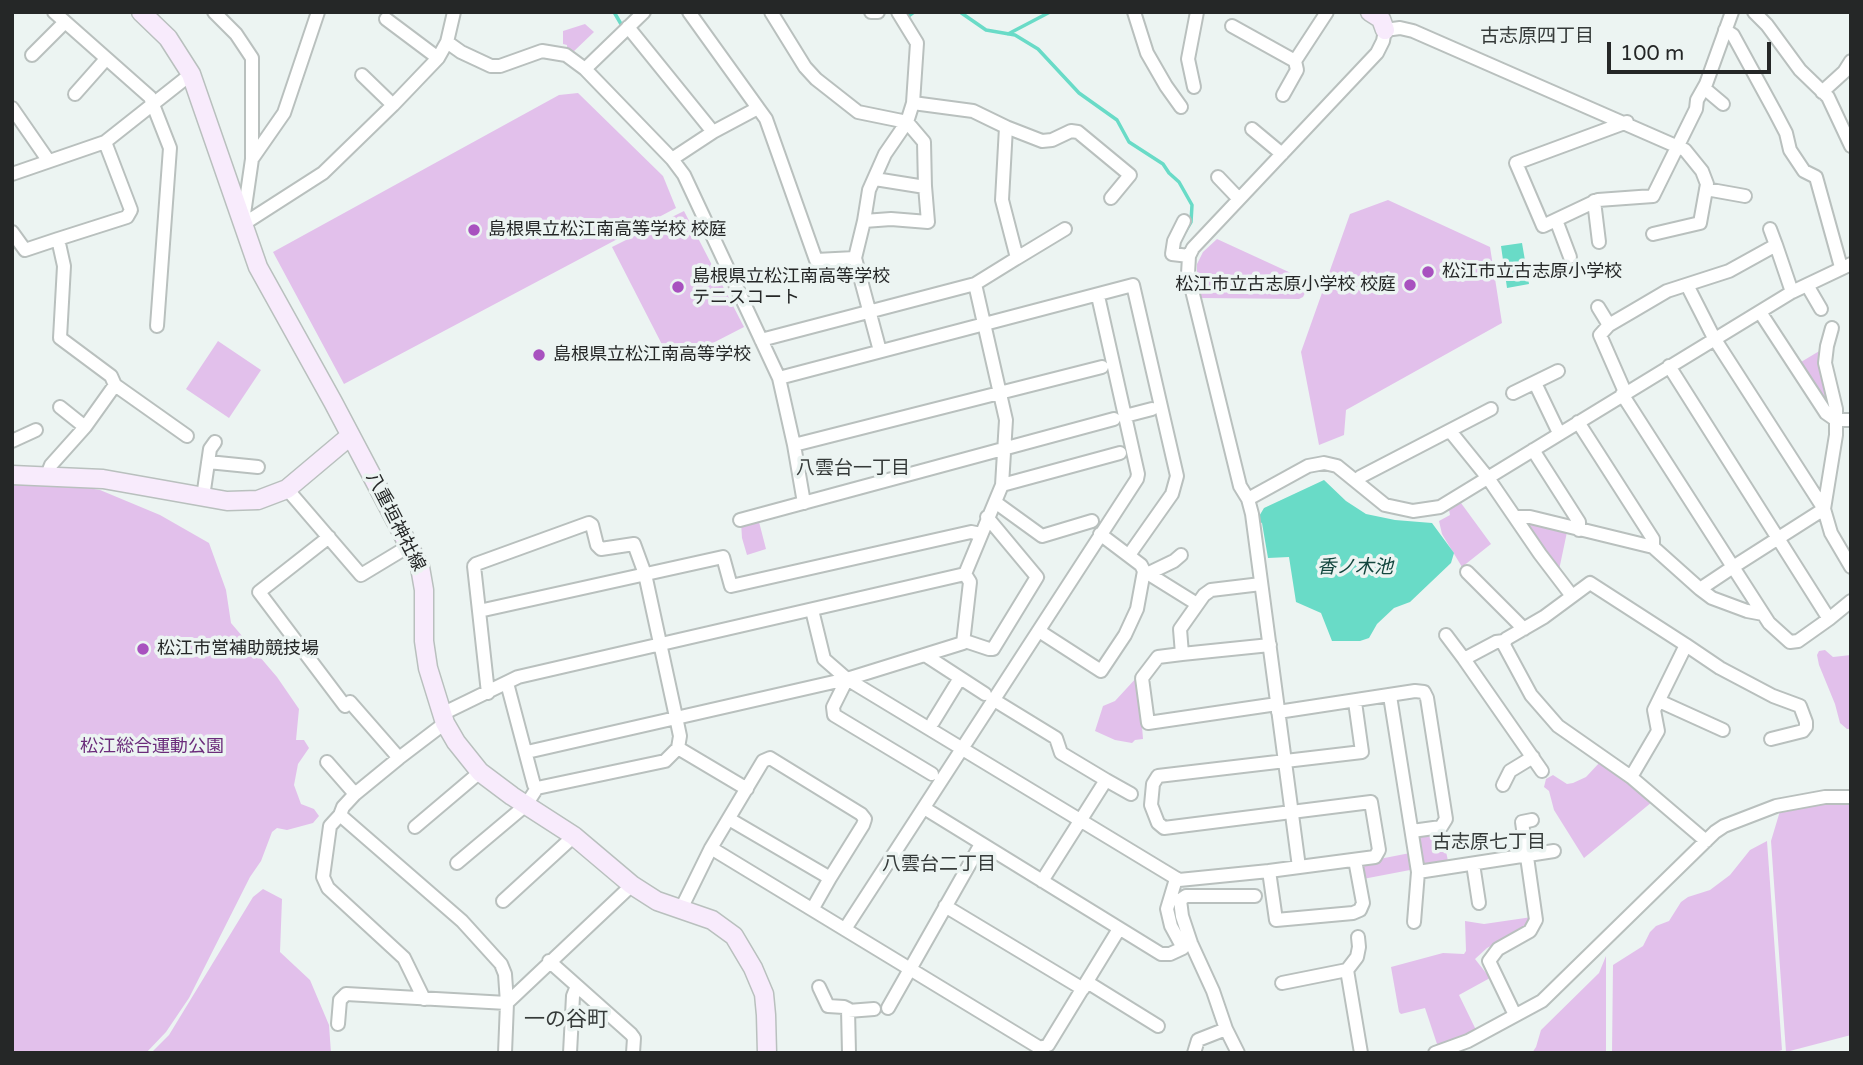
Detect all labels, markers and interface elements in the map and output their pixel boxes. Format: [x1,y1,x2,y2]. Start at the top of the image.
district label: 古志原四丁目 [1480,26,1594,48]
scale bar [1611,28,1776,72]
text: 100 m [1620,41,1684,66]
place label: 島根県立松江南高等学校 校庭 [488,219,727,241]
marker: 島根県立松江南高等学校 校庭 [466,222,482,238]
place label: 松江市立古志原小学校 [1442,261,1622,283]
marker: 松江市立古志原小学校 [1420,264,1436,280]
place label: 島根県立松江南高等学校 テニスコート [692,266,890,308]
place label: 松江市立古志原小学校 校庭 [1175,274,1396,296]
marker: 松江市立古志原小学校 校庭 [1402,277,1418,293]
marker: 島根県立松江南高等学校 テニスコート [670,279,686,295]
place label: 島根県立松江南高等学校 [553,344,751,366]
marker: 島根県立松江南高等学校 [531,347,547,363]
district label: 八雲台一丁目 [796,458,910,480]
street label: 八重垣神社線 [361,469,429,575]
water label: 香ノ木池 [1317,557,1393,579]
place label: 松江市営補助競技場 [157,638,319,660]
marker: 松江市営補助競技場 [135,641,151,657]
park label: 松江総合運動公園 [80,736,224,758]
district label: 古志原七丁目 [1432,832,1546,854]
district label: 八雲台二丁目 [882,854,996,876]
district label: 一の谷町 [524,1007,608,1033]

